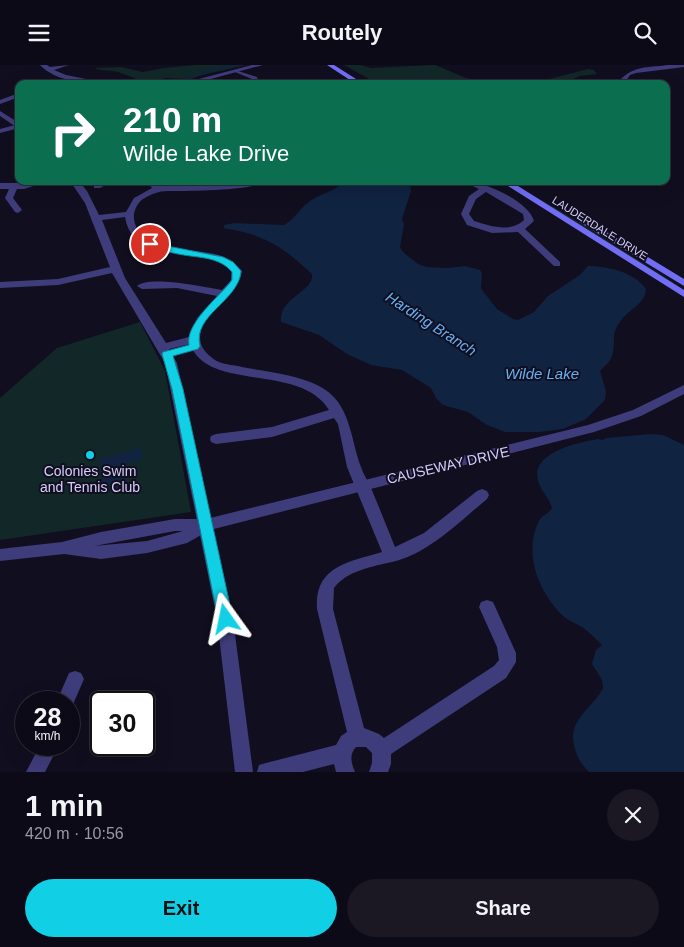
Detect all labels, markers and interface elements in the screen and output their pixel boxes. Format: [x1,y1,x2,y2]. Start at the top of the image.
icon: menu [25,19,53,47]
icon: search [631,19,659,47]
text: Routely [302,20,382,45]
icon: right [40,100,105,165]
text: 210 m [123,100,222,139]
text: Wilde Lake Drive [123,141,289,166]
street label: LAUDERDALE DRIVE [550,194,650,262]
pin [129,223,171,265]
icon: arrive [136,230,164,258]
water label: Harding Branch [383,288,480,359]
water label: Wilde Lake [505,365,579,382]
street label: CAUSEWAY DRIVE [385,443,511,487]
marker: Colonies Swim and Tennis Club [84,449,96,461]
place label: Colonies Swim and Tennis Club [40,463,140,495]
position arrow [199,592,251,644]
speed limit sign: 30 [90,691,155,756]
text: 28 [34,703,61,731]
text: km/h [34,729,61,743]
text: 1 min [25,789,103,822]
button: close [607,789,659,841]
text: 420 m · 10:56 [25,825,124,842]
button: Exit [25,879,337,937]
button: Share [347,879,659,937]

